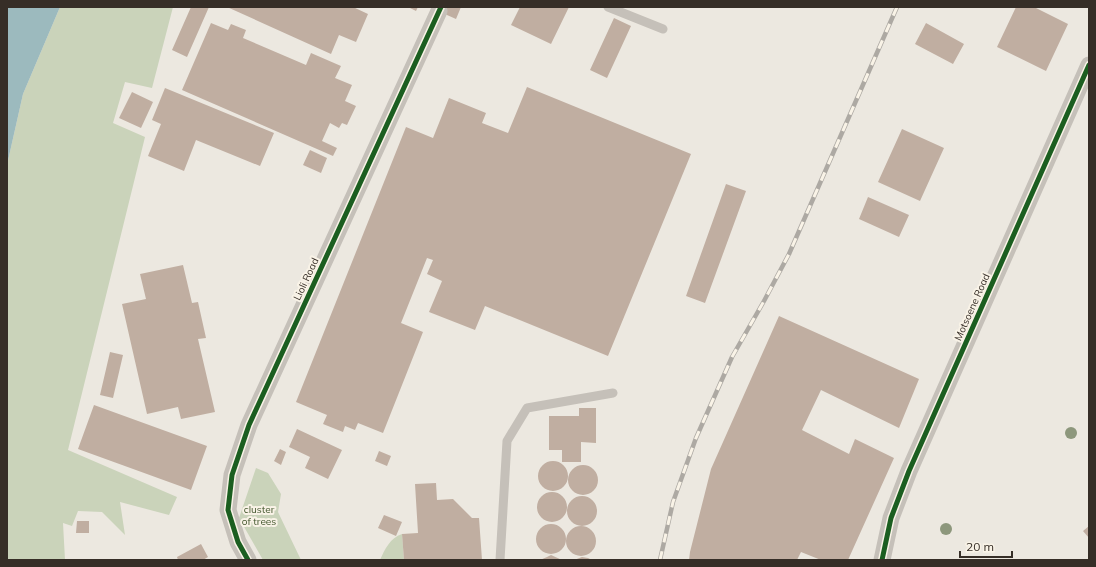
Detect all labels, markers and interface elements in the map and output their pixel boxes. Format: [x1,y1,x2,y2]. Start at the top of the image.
street label: Lioli Road [291,256,321,302]
street label: Motsoene Road [951,271,993,343]
park label: cluster of trees [242,503,276,528]
scale bar [960,533,1012,559]
text: 20 m [966,539,994,554]

